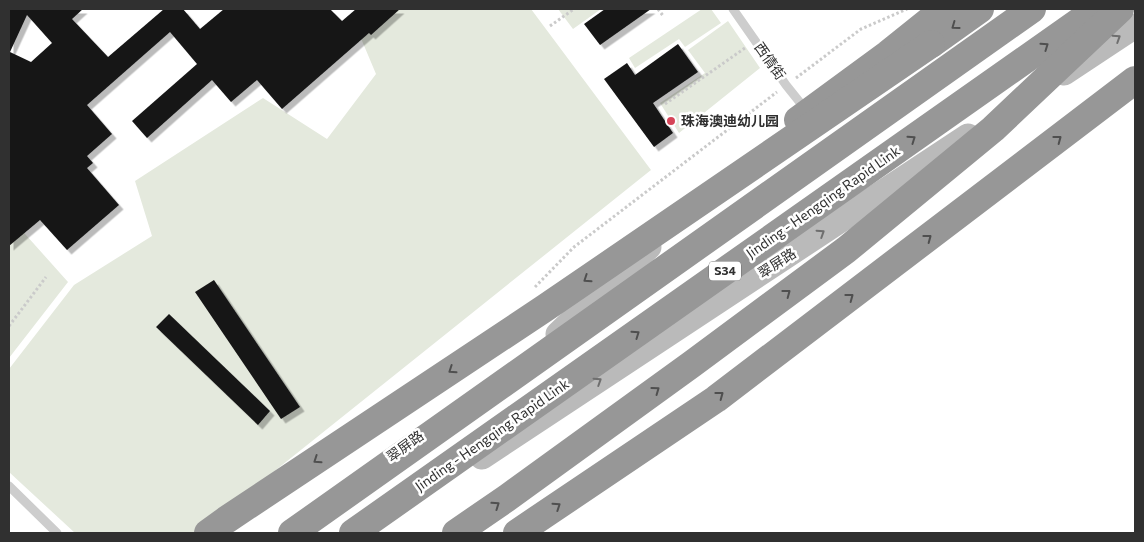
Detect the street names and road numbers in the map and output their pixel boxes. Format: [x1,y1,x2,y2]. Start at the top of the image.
street label: 西倩街 [751,39,789,83]
street label: Jinding - Hengqing Rapid Link [742,142,903,261]
street label: 翠屏路 [754,244,799,281]
road number: S34 [709,262,741,280]
street label: Jinding - Hengqing Rapid Link [411,375,572,494]
street label: 翠屏路 [383,426,427,465]

